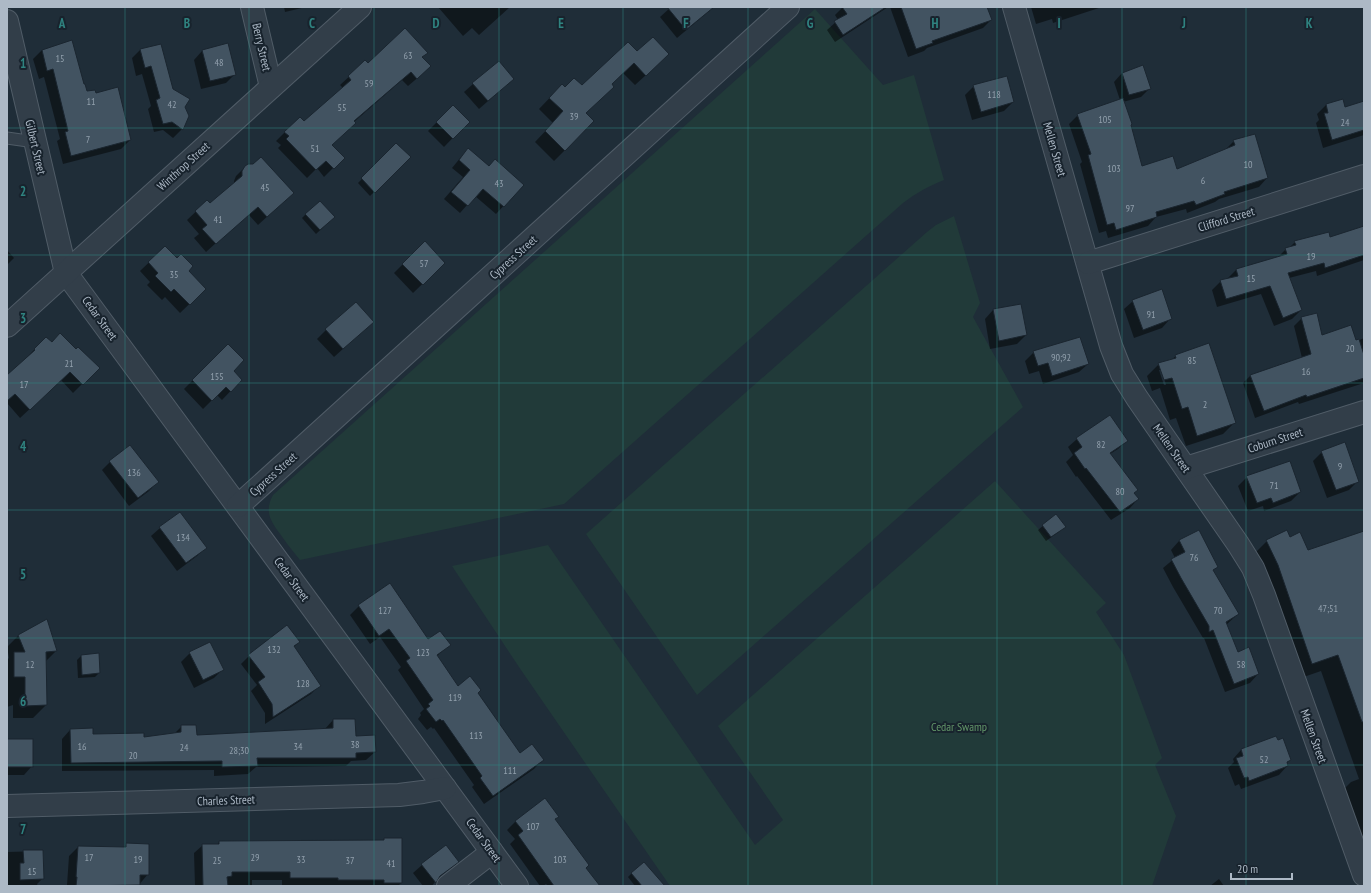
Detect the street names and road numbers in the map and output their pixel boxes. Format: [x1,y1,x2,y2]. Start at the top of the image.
street label: Berry Street [249,22,275,73]
street label: Gilbert Street [22,118,50,177]
street label: Mellen Street [1040,120,1070,179]
street label: Winthrop Street [154,138,213,194]
street label: Clifford Street [1196,203,1257,235]
street label: Cypress Street [486,231,540,282]
street label: Cedar Street [79,293,121,344]
street label: Mellen Street [1150,421,1195,476]
street label: Coburn Street [1246,424,1305,456]
street label: Cypress Street [246,448,300,499]
street label: Cedar Street [271,554,313,605]
street label: Mellen Street [1297,707,1331,765]
street label: Charles Street [197,791,256,809]
street label: Cedar Street [463,815,505,866]

